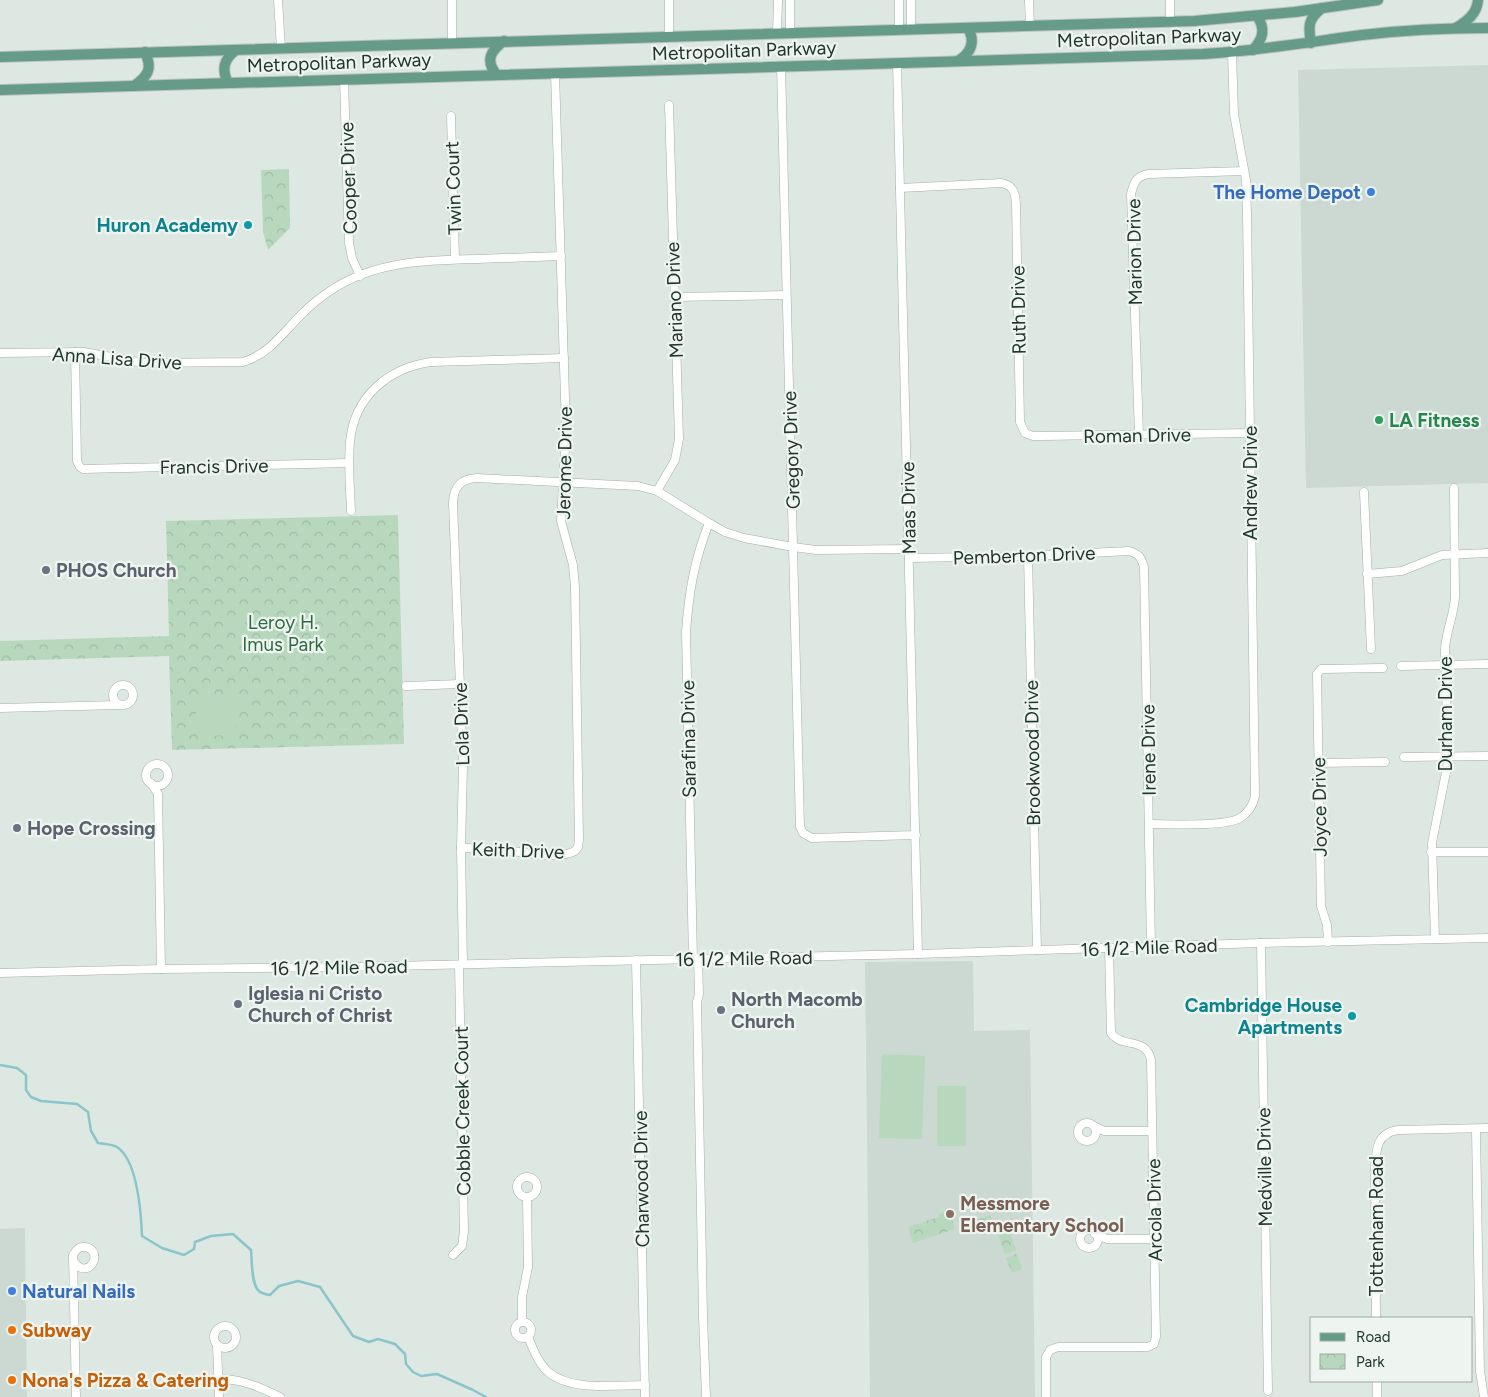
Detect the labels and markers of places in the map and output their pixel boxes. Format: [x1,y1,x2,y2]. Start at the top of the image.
place label: The Home Depot [1213,181,1361,204]
marker: The Home Depot [1365,186,1377,198]
place label: Huron Academy [96,214,238,237]
marker: Huron Academy [242,219,254,231]
place label: LA Fitness [1389,409,1480,432]
marker: LA Fitness [1373,414,1385,426]
place label: PHOS Church [56,559,177,582]
marker: PHOS Church [40,564,52,576]
place label: Hope Crossing [27,817,156,840]
marker: Hope Crossing [11,822,23,834]
place label: Iglesia ni Cristo Church of Christ [248,982,393,1027]
place label: North Macomb Church [731,988,863,1033]
place label: Cambridge House Apartments [1185,994,1342,1039]
marker: Iglesia ni Cristo Church of Christ [232,998,244,1010]
marker: North Macomb Church [715,1004,727,1016]
marker: Cambridge House Apartments [1346,1010,1358,1022]
place label: Messmore Elementary School [960,1192,1124,1237]
marker: Messmore Elementary School [944,1208,956,1220]
place label: Natural Nails [22,1280,135,1303]
marker: Natural Nails [6,1285,18,1297]
place label: Subway [22,1319,92,1342]
marker: Subway [6,1324,18,1336]
place label: Nona's Pizza & Catering [22,1369,229,1392]
marker: Nona's Pizza & Catering [6,1374,18,1386]

